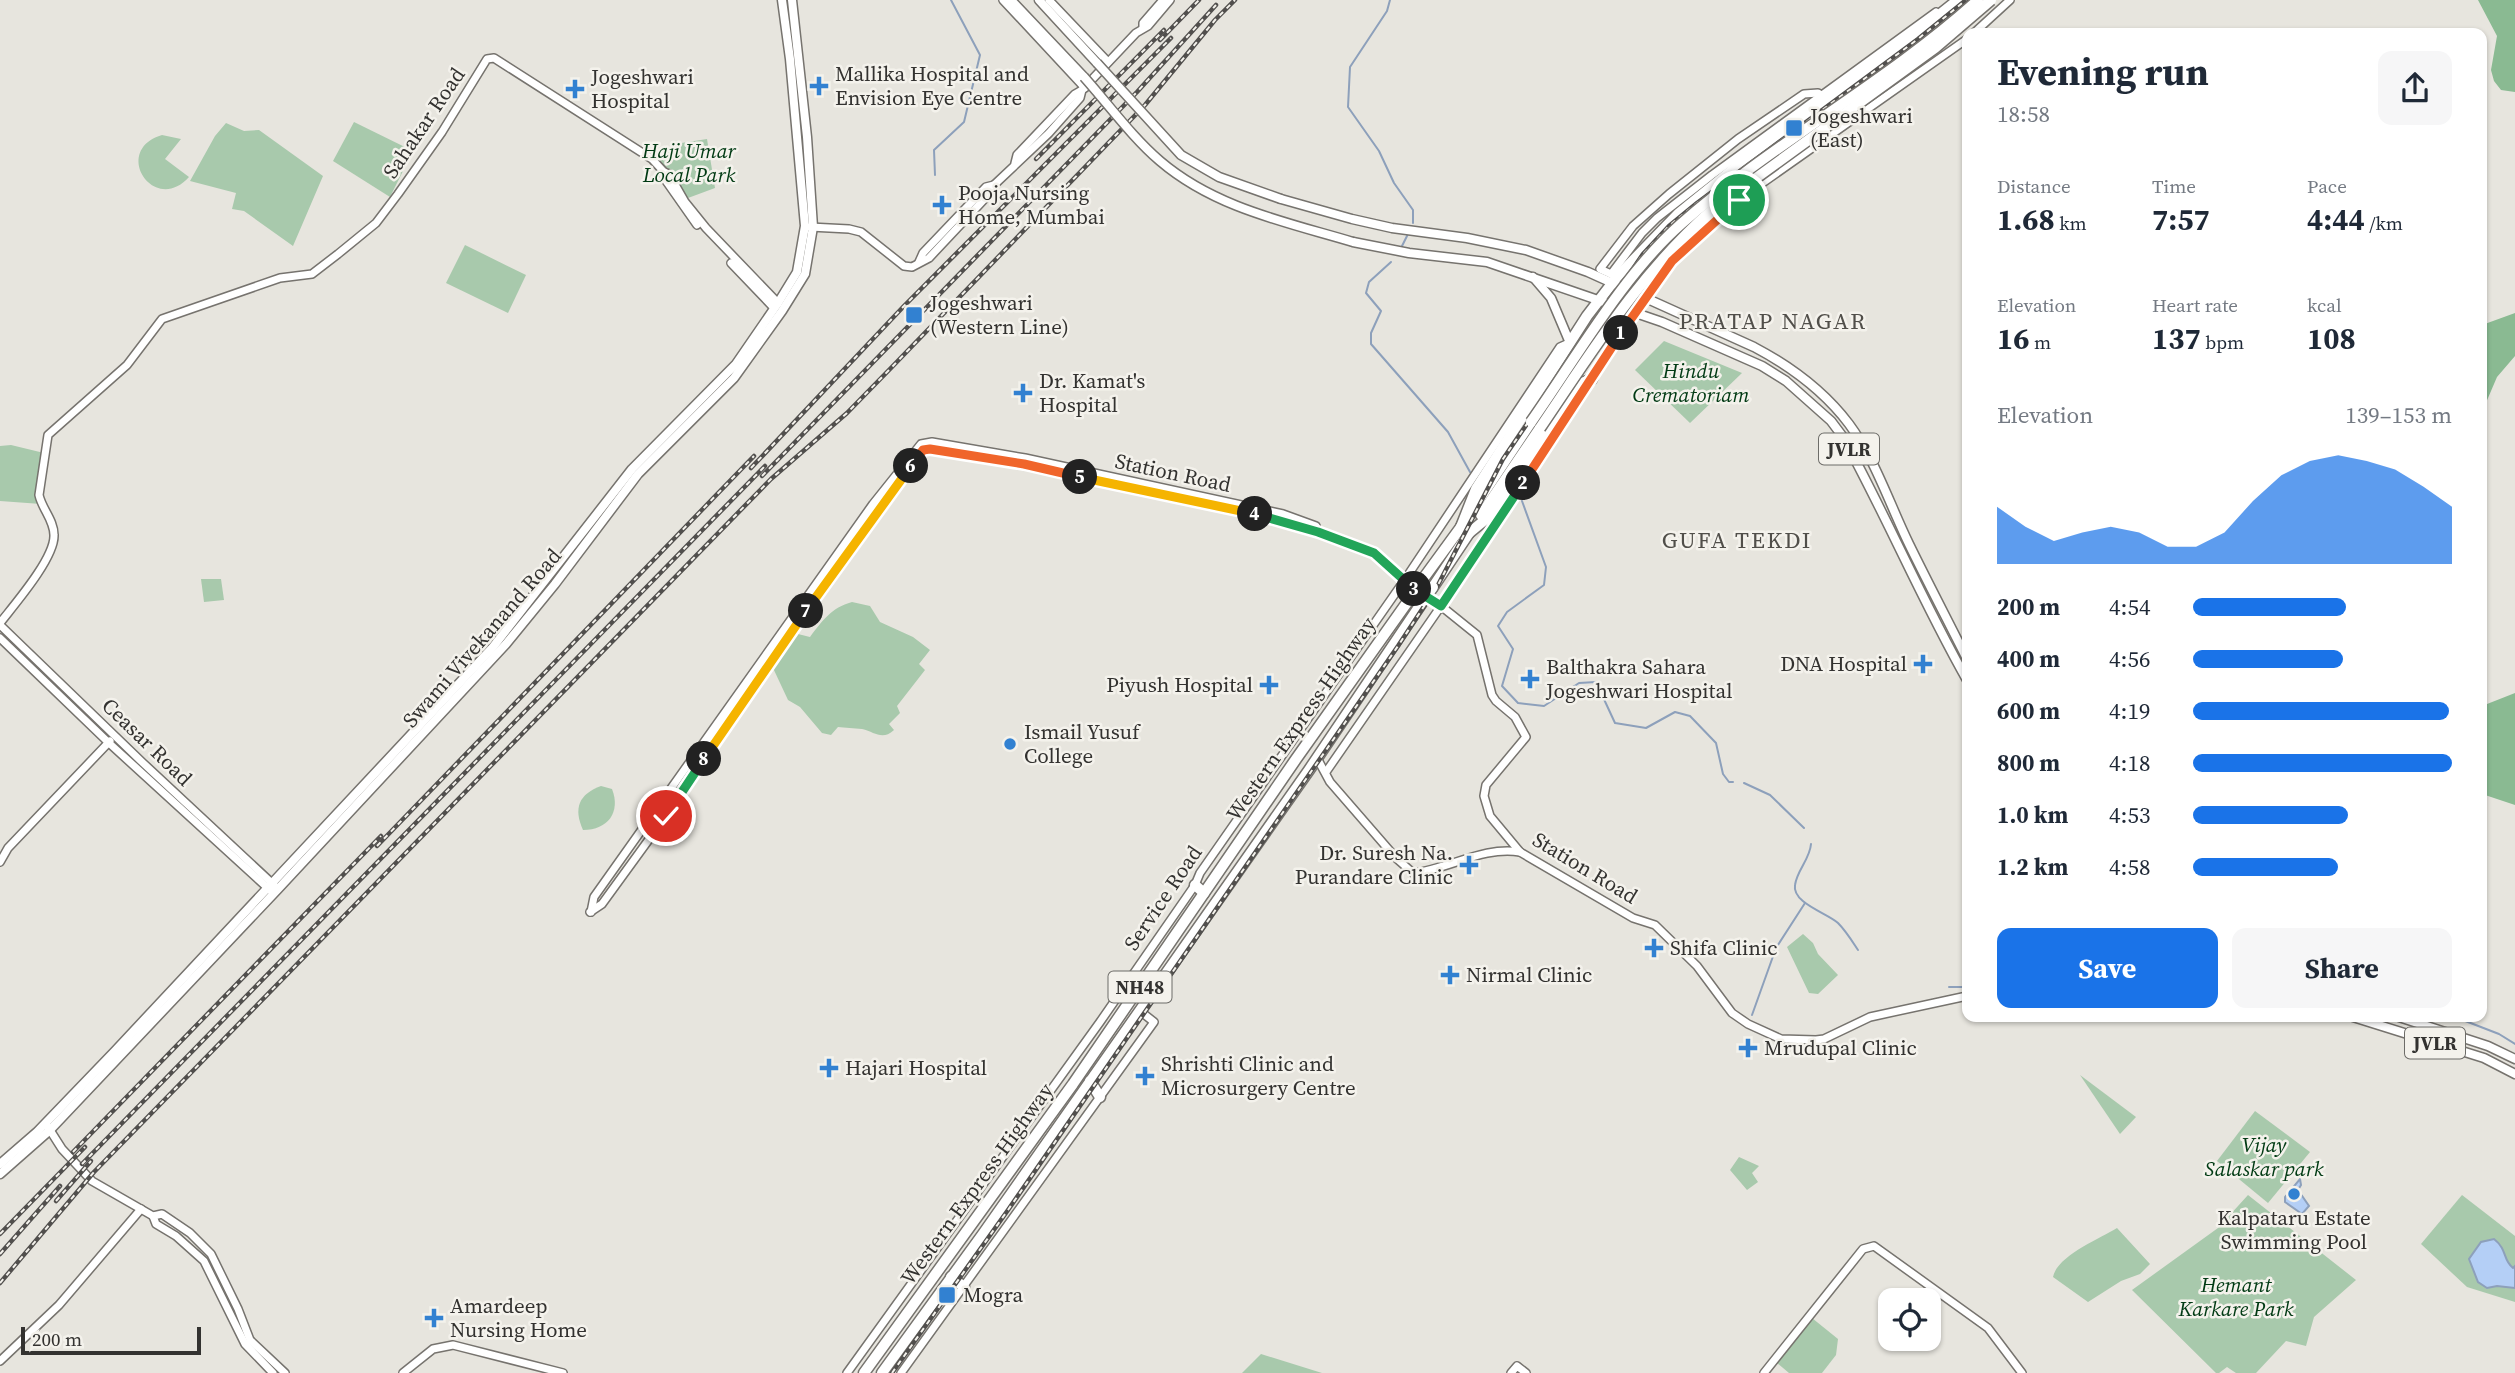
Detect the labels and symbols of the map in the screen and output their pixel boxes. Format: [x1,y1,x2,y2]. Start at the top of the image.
place label: Mallika Hospital and Envision Eye Centre [835,59,1029,112]
street label: Sahakar Road [376,61,471,184]
place label: Jogeshwari Hospital [590,62,694,115]
marker: Mallika Hospital and Envision Eye Centre [809,76,829,96]
marker: Jogeshwari Hospital [565,79,585,99]
place label: Jogeshwari (East) [1809,101,1913,154]
marker: Jogeshwari (East) [1784,118,1804,138]
park label: Haji Umar Local Park [641,136,737,189]
pin [1709,170,1769,230]
place label: Pooja Nursing Home, Mumbai [958,178,1105,231]
marker: Pooja Nursing Home, Mumbai [932,195,952,215]
place label: Jogeshwari (Western Line) [929,288,1069,341]
marker: Jogeshwari (Western Line) [904,305,924,325]
district label: PRATAP NAGAR [1679,305,1867,337]
pin: 1 [1604,316,1638,350]
park label: Hindu Crematoriam [1632,356,1750,409]
place label: Dr. Kamat's Hospital [1039,366,1145,419]
marker: Dr. Kamat's Hospital [1013,383,1033,403]
road number: JVLR [1819,433,1879,464]
street label: Station Road [1112,446,1234,499]
pin: 6 [894,448,928,484]
pin: 5 [1062,460,1098,494]
pin: 2 [1506,466,1540,500]
pin: 4 [1238,496,1272,532]
district label: GUFA TEKDI [1662,524,1812,556]
street label: Swami Vivekanand Road [396,542,568,733]
pin: 3 [1396,572,1432,606]
pin: 7 [788,594,824,628]
street label: Western Express Highway [1219,611,1382,827]
place label: DNA Hospital [1780,649,1907,678]
place label: Balthakra Sahara Jogeshwari Hospital [1545,652,1732,705]
marker: DNA Hospital [1913,654,1933,674]
marker: Balthakra Sahara Jogeshwari Hospital [1520,669,1540,689]
place label: Piyush Hospital [1106,670,1253,699]
marker: Piyush Hospital [1259,675,1279,695]
street label: Ceasar Road [96,691,199,792]
place label: Ismail Yusuf College [1024,717,1141,770]
marker: Ismail Yusuf College [1002,736,1018,752]
pin: 8 [686,742,722,776]
pin [636,786,696,846]
street label: Station Road [1527,825,1643,910]
place label: Dr. Suresh Na. Purandare Clinic [1295,838,1453,891]
street label: Service Road [1117,839,1208,956]
marker: Dr. Suresh Na. Purandare Clinic [1459,855,1479,875]
place label: Shifa Clinic [1670,933,1777,962]
marker: Shifa Clinic [1644,938,1664,958]
place label: Nirmal Clinic [1466,960,1592,989]
marker: Nirmal Clinic [1440,965,1460,985]
road number: NH48 [1108,972,1172,1002]
road number: JVLR [2405,1028,2465,1058]
place label: Mrudupal Clinic [1764,1033,1917,1062]
marker: Mrudupal Clinic [1738,1038,1758,1058]
place label: Shrishti Clinic and Microsurgery Centre [1161,1049,1356,1102]
place label: Hajari Hospital [845,1053,987,1082]
marker: Hajari Hospital [819,1058,839,1078]
marker: Shrishti Clinic and Microsurgery Centre [1135,1066,1155,1086]
street label: Western Express Highway [893,1077,1060,1291]
park label: Vijay Salaskar park [2204,1130,2324,1183]
marker: Kalpataru Estate Swimming Pool [2286,1186,2302,1202]
place label: Kalpataru Estate Swimming Pool [2217,1203,2371,1256]
park label: Hemant Karkare Park [2177,1270,2294,1323]
place label: Mogra [963,1280,1024,1309]
marker: Mogra [937,1285,957,1305]
place label: Amardeep Nursing Home [450,1291,587,1344]
marker: Amardeep Nursing Home [424,1308,444,1328]
scale bar [21,1324,201,1356]

